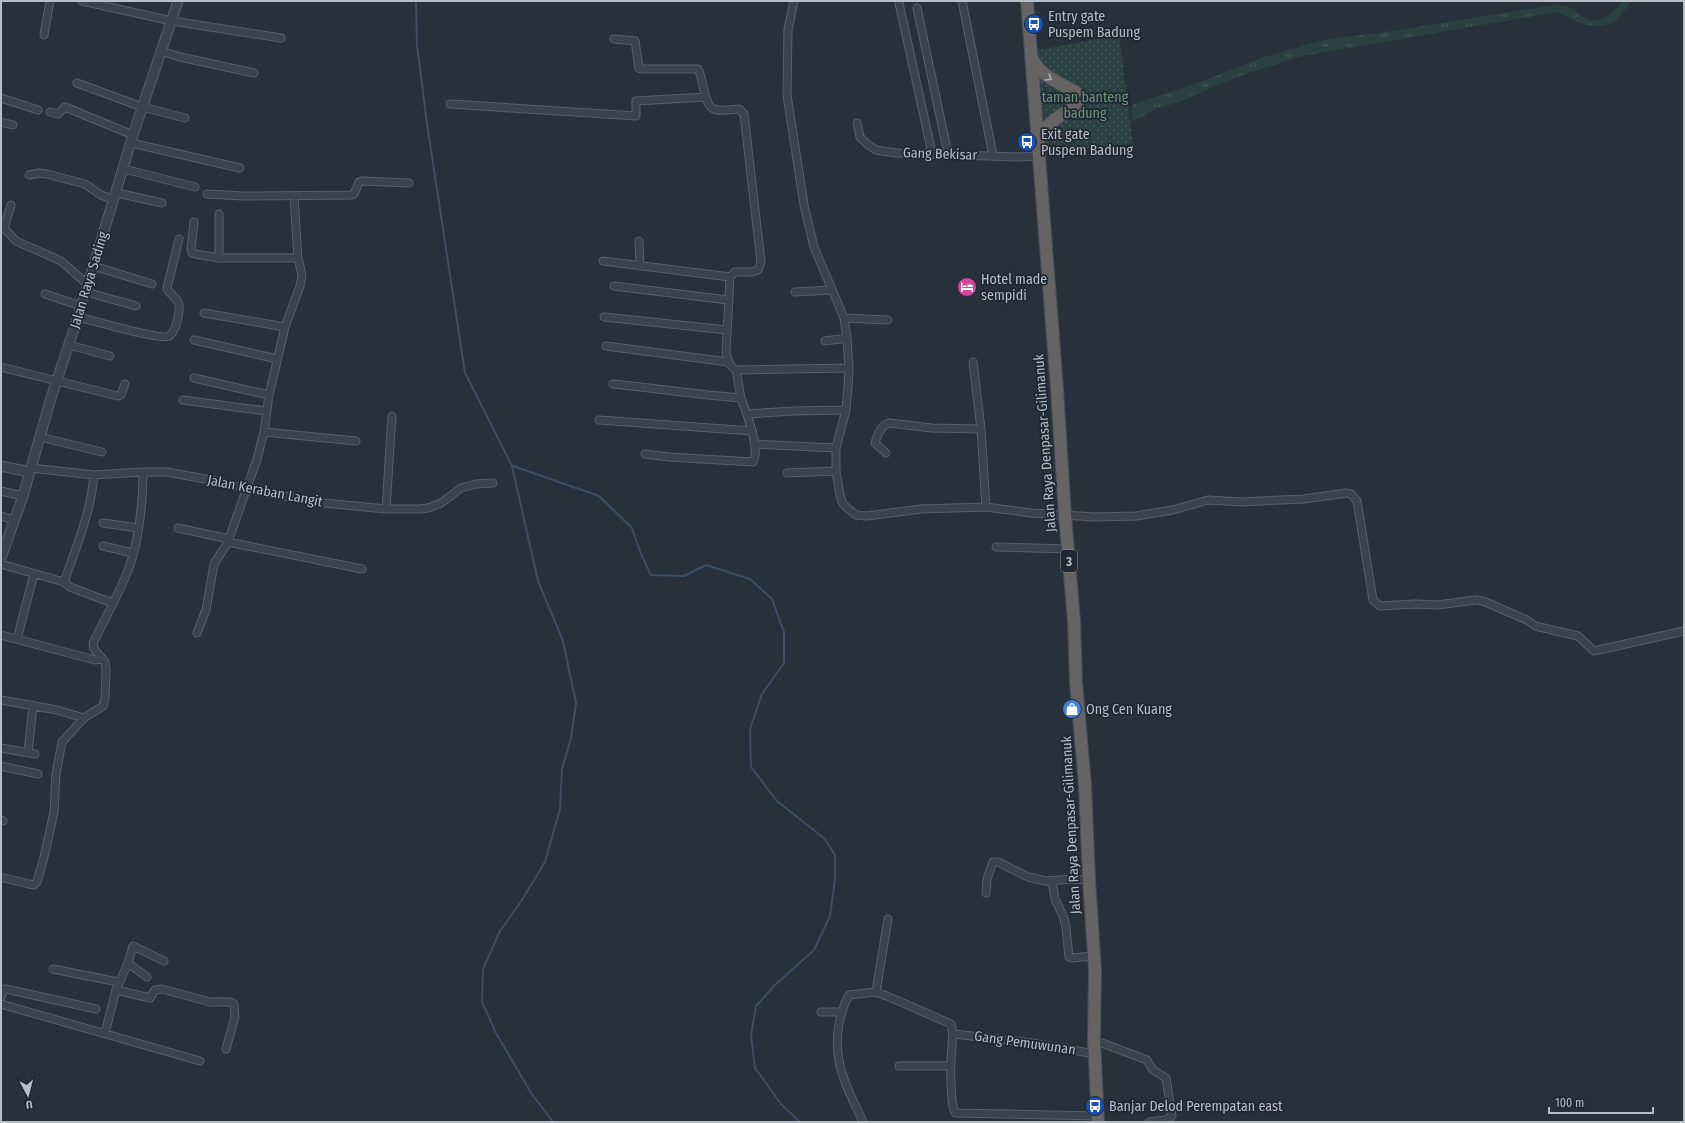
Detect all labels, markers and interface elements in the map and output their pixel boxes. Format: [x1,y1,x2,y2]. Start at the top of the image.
place label: Entry gate Puspem Badung [1048,8,1140,41]
bus stop icon: Entry gate Puspem Badung [1023,13,1045,35]
one-way arrow [1045,73,1052,80]
park label: taman banteng badung [1042,89,1129,122]
place label: Exit gate Puspem Badung [1041,126,1133,159]
bus stop icon: Exit gate Puspem Badung [1016,131,1038,153]
street label: Gang Bekisar [903,144,978,164]
street label: Jalan Raya Sading [66,229,112,331]
place label: Hotel made sempidi [981,271,1047,304]
hotel icon: Hotel made sempidi [956,276,978,298]
street label: Jalan Raya Denpasar-Gilimanuk [1030,353,1060,533]
street label: Jalan Keraban Langit [206,471,324,511]
road number: 3 [1061,550,1077,572]
shop icon: Ong Cen Kuang [1061,698,1083,720]
place label: Ong Cen Kuang [1086,701,1172,718]
street label: Jalan Raya Denpasar-Gilimanuk [1058,735,1084,915]
street label: Gang Pemuwunan [973,1027,1077,1059]
north arrow [8,1075,48,1115]
scale bar [1549,1089,1653,1115]
bus stop icon: Banjar Delod Perempatan east [1084,1095,1106,1117]
text: 100 m [1555,1096,1584,1110]
text: U [25,1098,33,1111]
place label: Banjar Delod Perempatan east [1109,1098,1283,1115]

